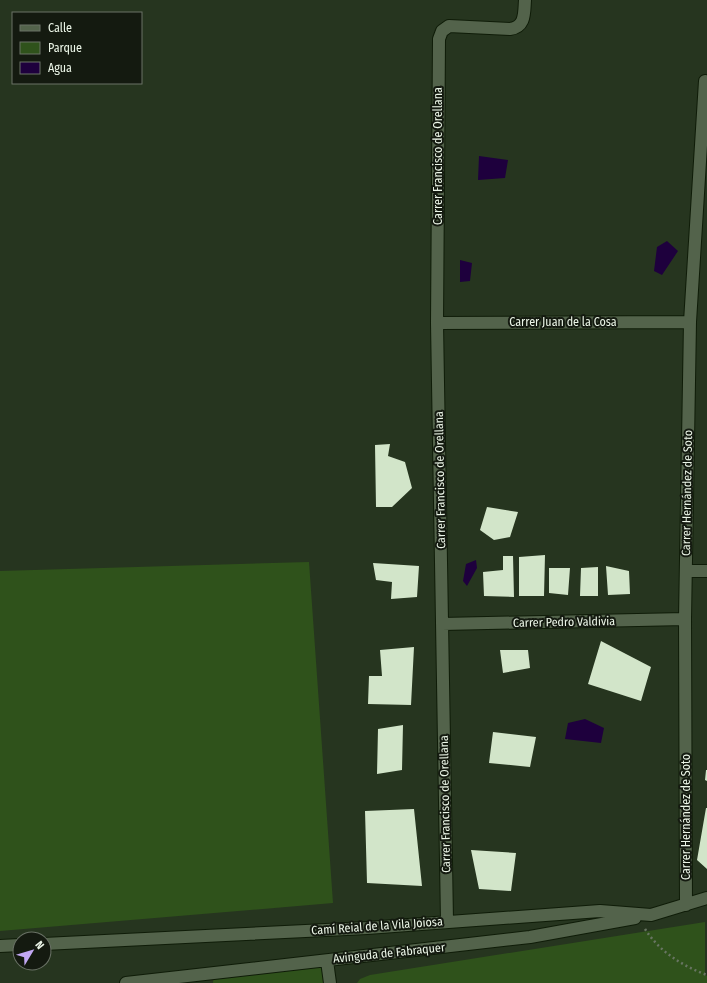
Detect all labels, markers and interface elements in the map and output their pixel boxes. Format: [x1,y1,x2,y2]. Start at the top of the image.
legend [12,12,142,84]
text: Calle [48,21,72,35]
text: Parque [48,41,82,55]
text: Agua [48,61,72,75]
street label: Carrer Francisco de Orellana [431,87,445,225]
street label: Carrer Juan de la Cosa [509,315,617,329]
street label: Carrer Francisco de Orellana [432,411,448,549]
street label: Carrer Hernández de Soto [679,430,695,556]
street label: Carrer Pedro Valdivia [513,614,615,630]
street label: Carrer Francisco de Orellana [437,735,453,873]
street label: Carrer Hernández de Soto [679,754,693,880]
street label: Camí Reial de la Vila Joiosa [311,914,443,938]
north arrow [12,931,52,971]
text: N [32,939,47,952]
street label: Avinguda de Fabraquer [332,940,446,966]

